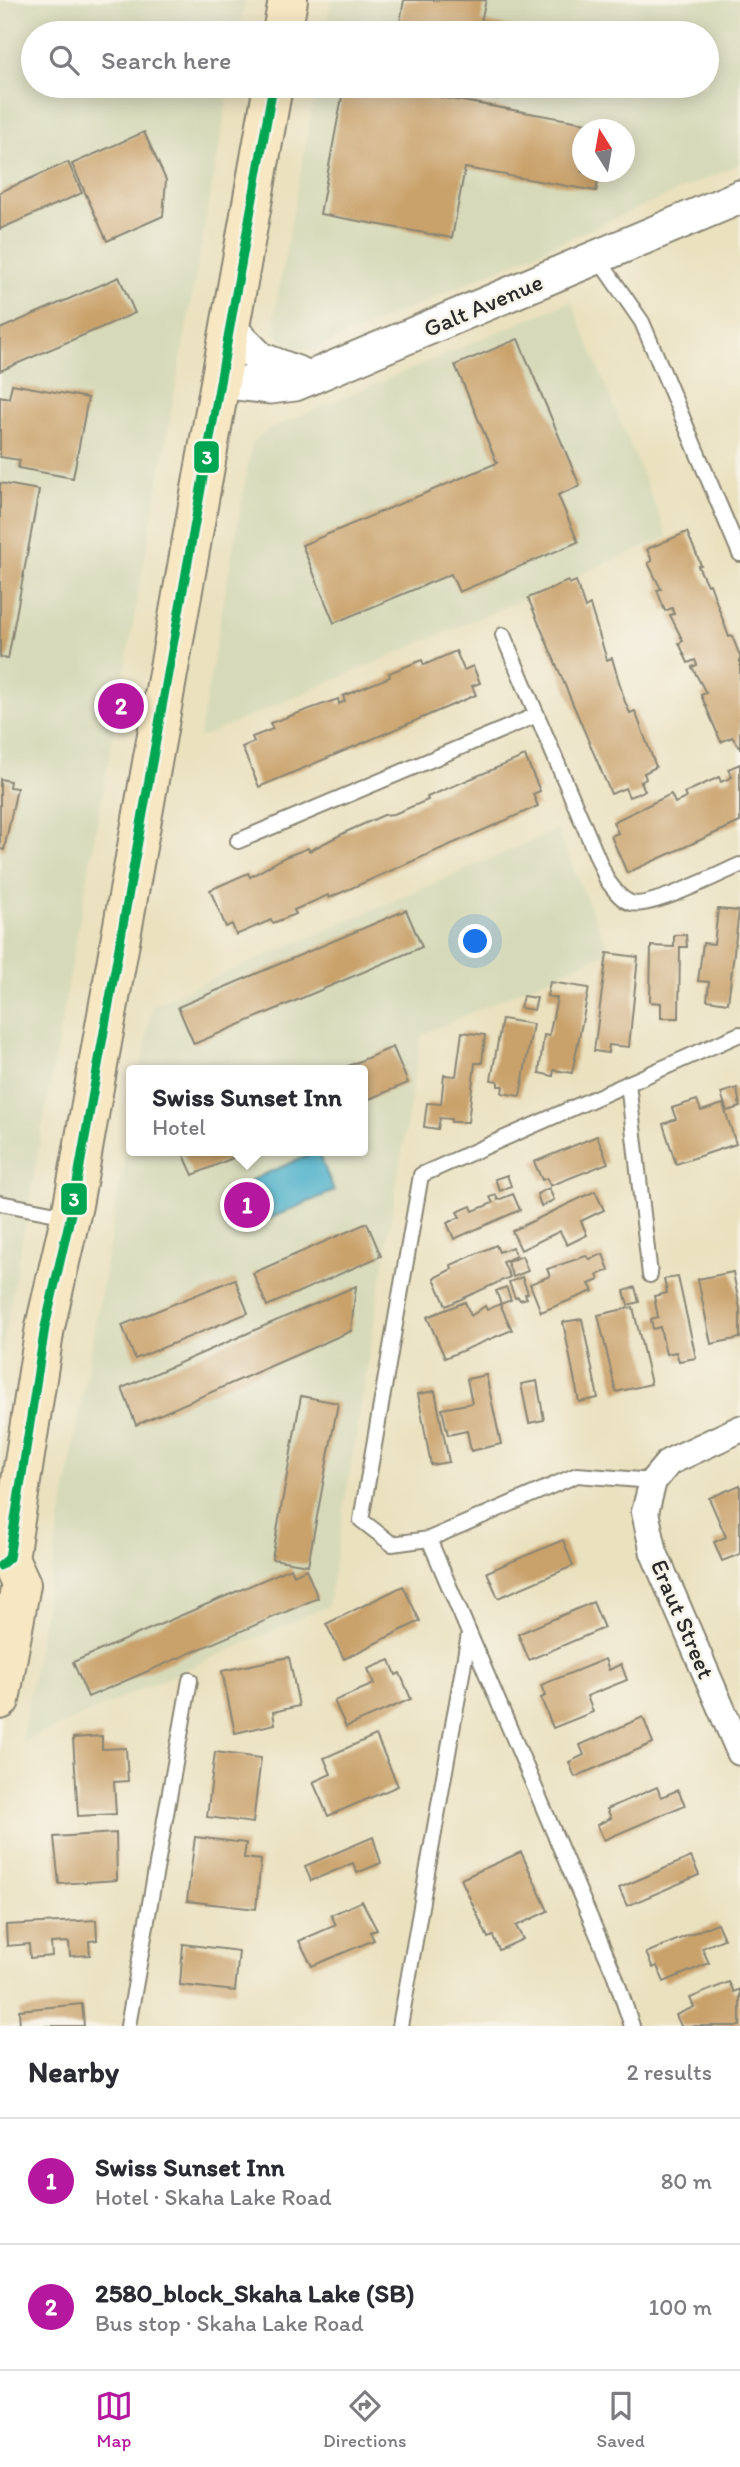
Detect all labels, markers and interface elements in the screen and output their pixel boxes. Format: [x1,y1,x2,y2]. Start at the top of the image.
search box [21,21,719,98]
icon: search [45,41,83,79]
text: Search here [101,44,231,76]
north arrow [572,119,635,182]
street label: Galt Avenue [419,267,547,343]
line badge: 3 [193,440,220,474]
text: 3 [202,446,212,469]
pin: 2 [98,680,144,732]
your location [458,924,492,958]
popup [126,1065,368,1156]
text: Swiss Sunset Inn [152,1081,342,1113]
text: Hotel [152,1113,206,1141]
pin: 1 [224,1179,270,1231]
line badge: 3 [60,1182,88,1216]
text: 3 [69,1188,79,1211]
street label: Eraut Street [645,1555,721,1683]
text: Nearby [28,2053,119,2090]
text: 2 results [626,2058,712,2086]
text: Swiss Sunset Inn [95,2151,285,2183]
text: 1 [46,2167,56,2195]
text: 80 m [661,2167,712,2195]
text: Hotel · Skaha Lake Road [95,2183,332,2211]
text: 2580_block_Skaha Lake (SB) [95,2277,414,2309]
text: 2 [45,2293,57,2321]
text: 100 m [648,2293,712,2321]
text: Bus stop · Skaha Lake Road [95,2309,364,2337]
tab: Map [95,2387,133,2452]
tab: Directions [323,2387,407,2452]
tab: Saved [597,2387,645,2452]

